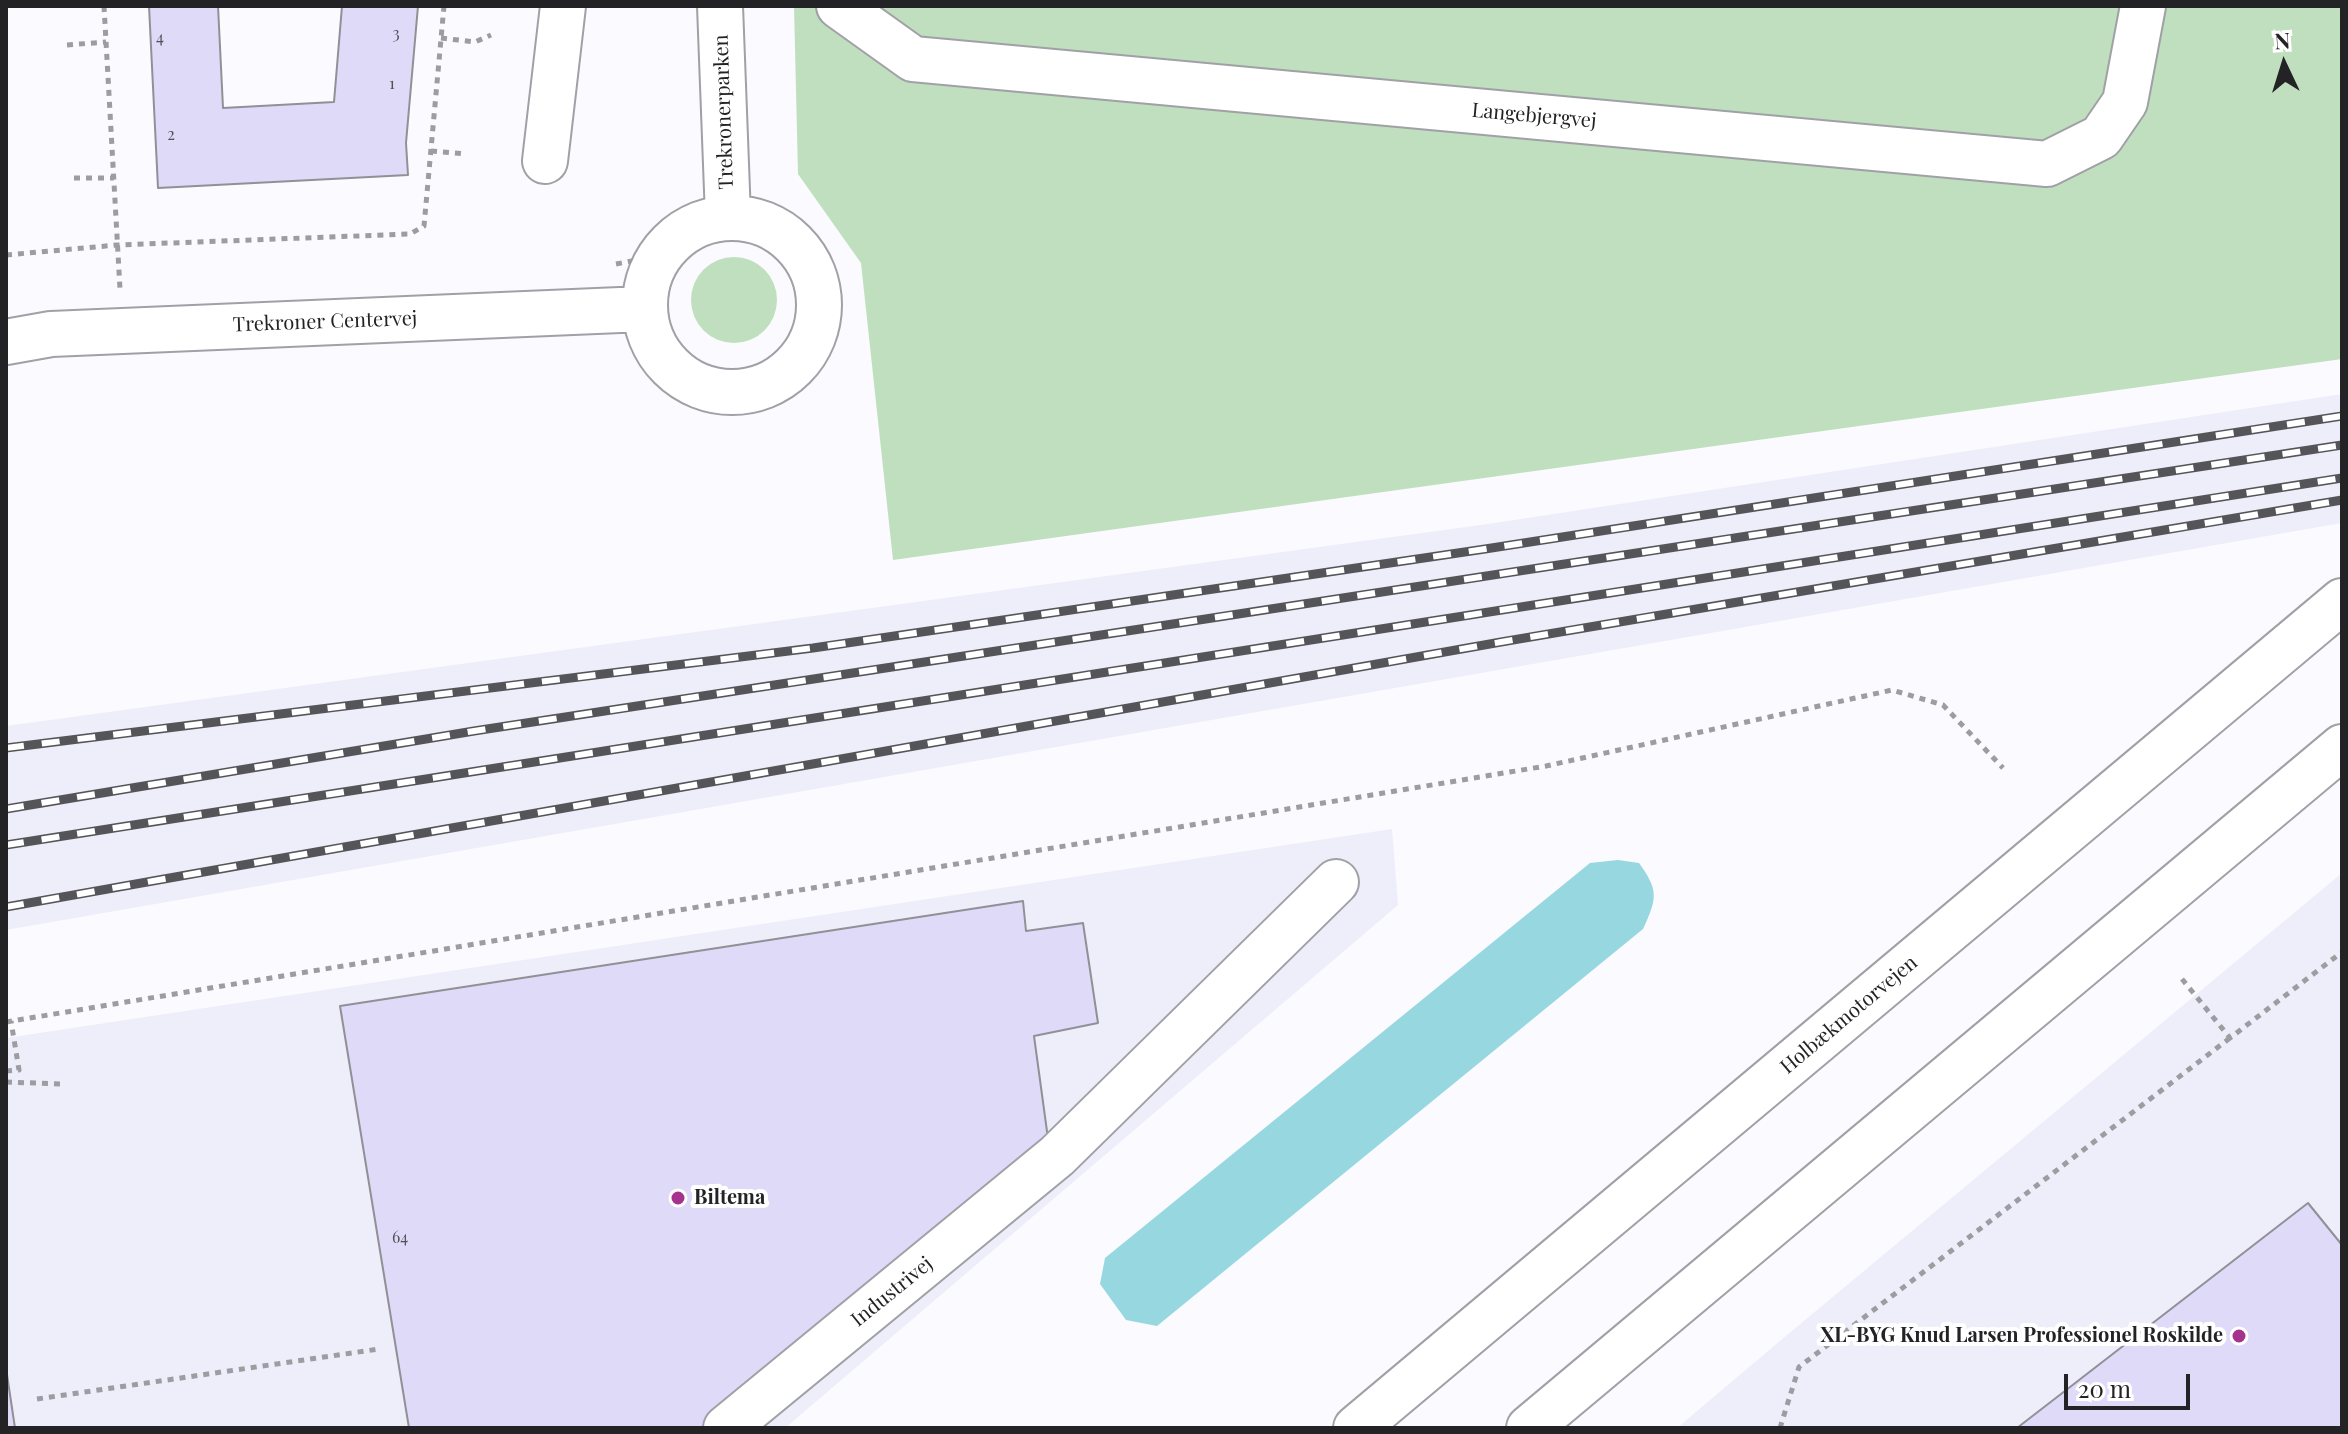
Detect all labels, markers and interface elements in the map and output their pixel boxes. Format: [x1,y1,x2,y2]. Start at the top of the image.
house number: 3 [392,24,400,44]
north arrow [2244,24,2324,104]
text: N [2273,25,2291,56]
house number: 4 [156,28,164,48]
street label: Trekronerparken [709,34,739,190]
house number: 1 [389,74,395,94]
street label: Langebjergvej [1471,99,1597,133]
house number: 2 [167,125,175,145]
street label: Trekroner Centervej [232,307,418,337]
street label: Holbækmotorvejen [1776,951,1922,1079]
place label: Biltema [694,1186,765,1210]
marker: Biltema [669,1189,687,1207]
house number: 64 [392,1228,408,1248]
street label: Industrivej [846,1252,938,1332]
place label: XL-BYG Knud Larsen Professionel Roskilde [1820,1324,2223,1348]
marker: XL-BYG Knud Larsen Professionel Roskilde [2230,1327,2248,1345]
scale bar [2068,1358,2194,1408]
text: 20 m [2078,1372,2131,1404]

